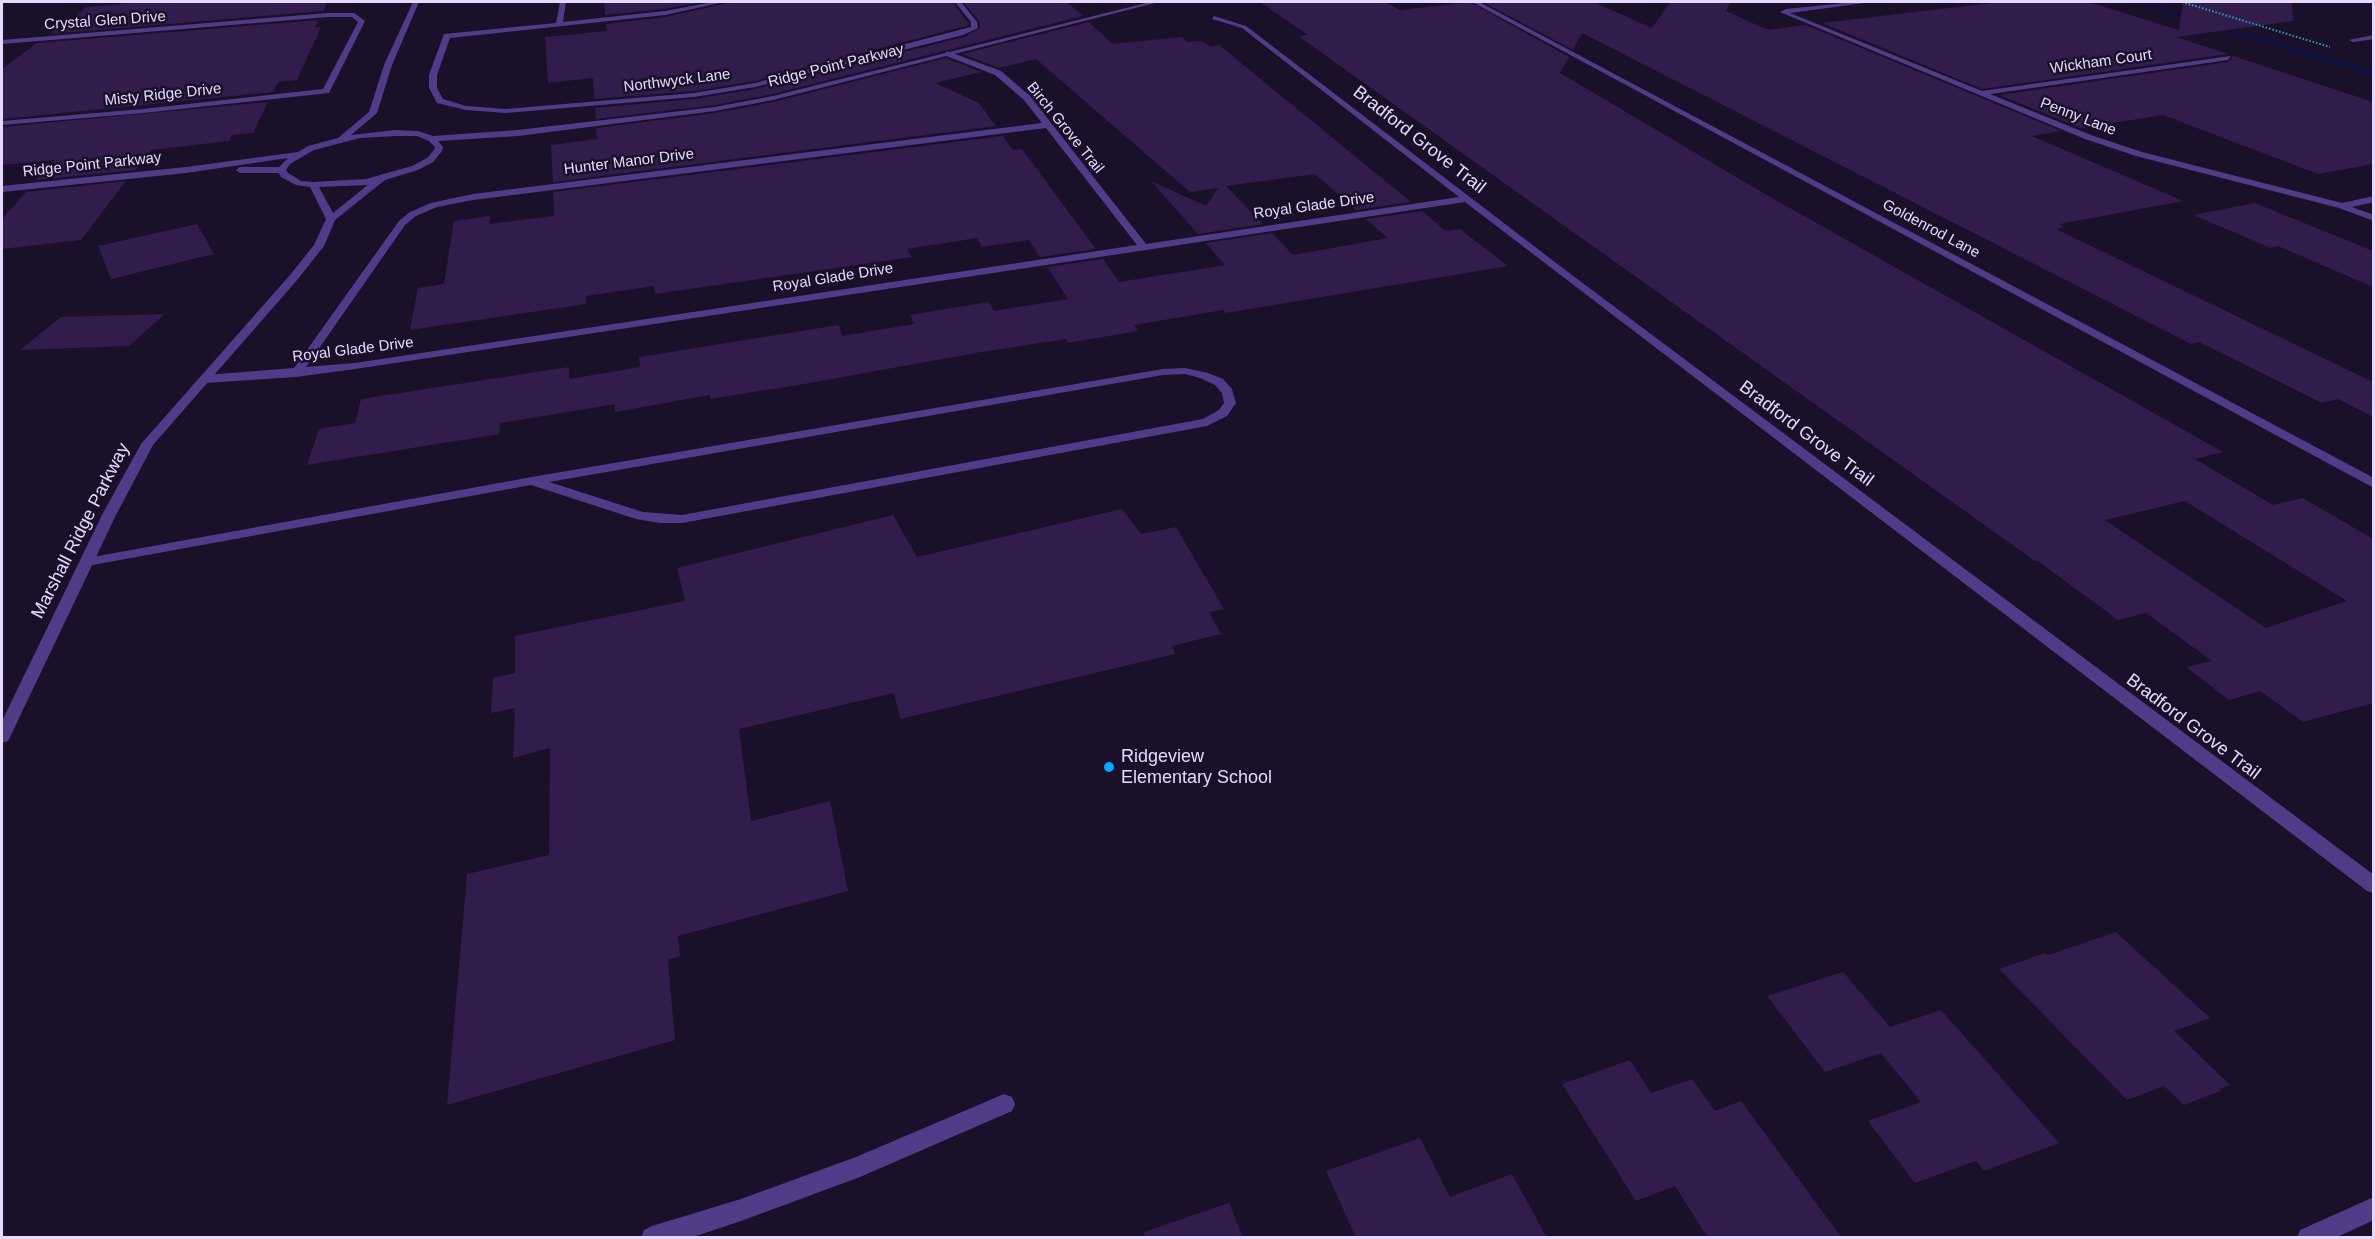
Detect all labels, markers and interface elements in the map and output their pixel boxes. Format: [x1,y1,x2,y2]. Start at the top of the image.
street label: Crystal Glen Drive [44,8,166,34]
street label: Ridge Point Parkway [766,40,906,92]
street label: Wickham Court [2049,46,2153,78]
street label: Northwyck Lane [623,66,731,96]
street label: Birch Grove Trail [1023,79,1107,177]
street label: Misty Ridge Drive [104,80,222,110]
street label: Bradford Grove Trail [1348,82,1490,198]
street label: Penny Lane [2037,94,2119,140]
street label: Hunter Manor Drive [563,145,695,179]
street label: Ridge Point Parkway [22,149,162,181]
street label: Royal Glade Drive [1252,189,1376,223]
street label: Goldenrod Lane [1879,196,1983,262]
street label: Royal Glade Drive [771,260,895,296]
street label: Royal Glade Drive [291,334,415,366]
street label: Bradford Grove Trail [1735,377,1877,491]
street label: Marshall Ridge Parkway [27,440,135,622]
street label: Bradford Grove Trail [2122,670,2264,784]
place label: Ridgeview Elementary School [1121,746,1272,789]
marker: Ridgeview Elementary School [1102,760,1116,774]

